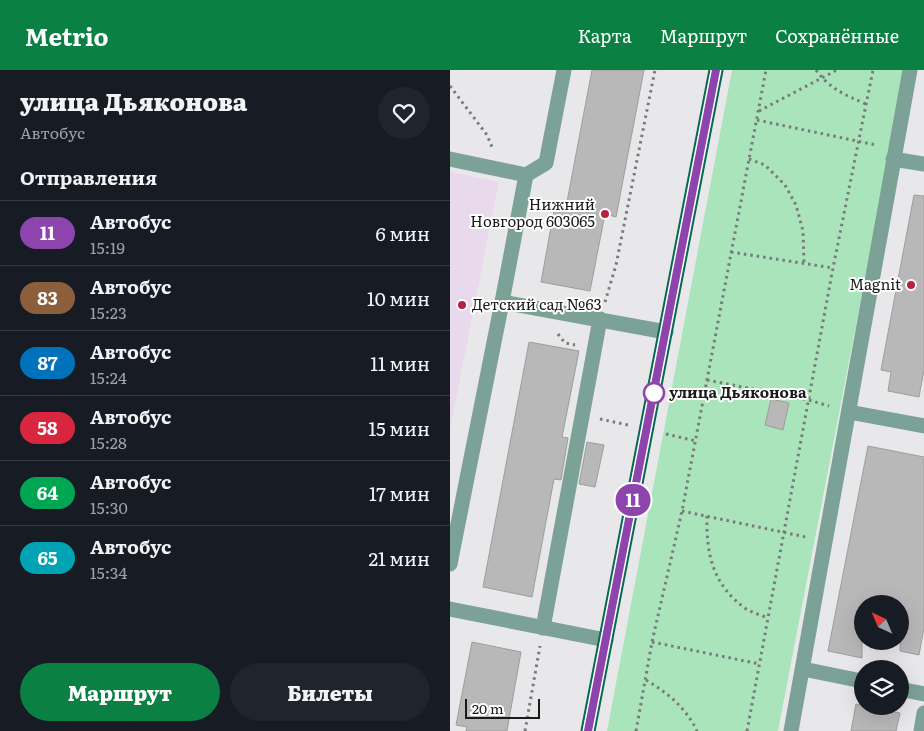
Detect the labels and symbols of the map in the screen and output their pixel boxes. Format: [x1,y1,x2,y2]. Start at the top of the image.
place label: Нижний Новгород 603065 [470,192,595,232]
marker: Нижний Новгород 603065 [599,208,611,220]
place label: Magnit [849,272,901,295]
marker: Magnit [905,279,917,291]
place label: Детский сад №63 [472,292,602,315]
marker: Детский сад №63 [456,299,468,311]
place label: улица Дьяконова [669,380,807,403]
marker: улица Дьяконова [643,382,665,404]
line badge: 11 [610,484,656,516]
north arrow [854,595,909,650]
scale bar [465,696,540,719]

